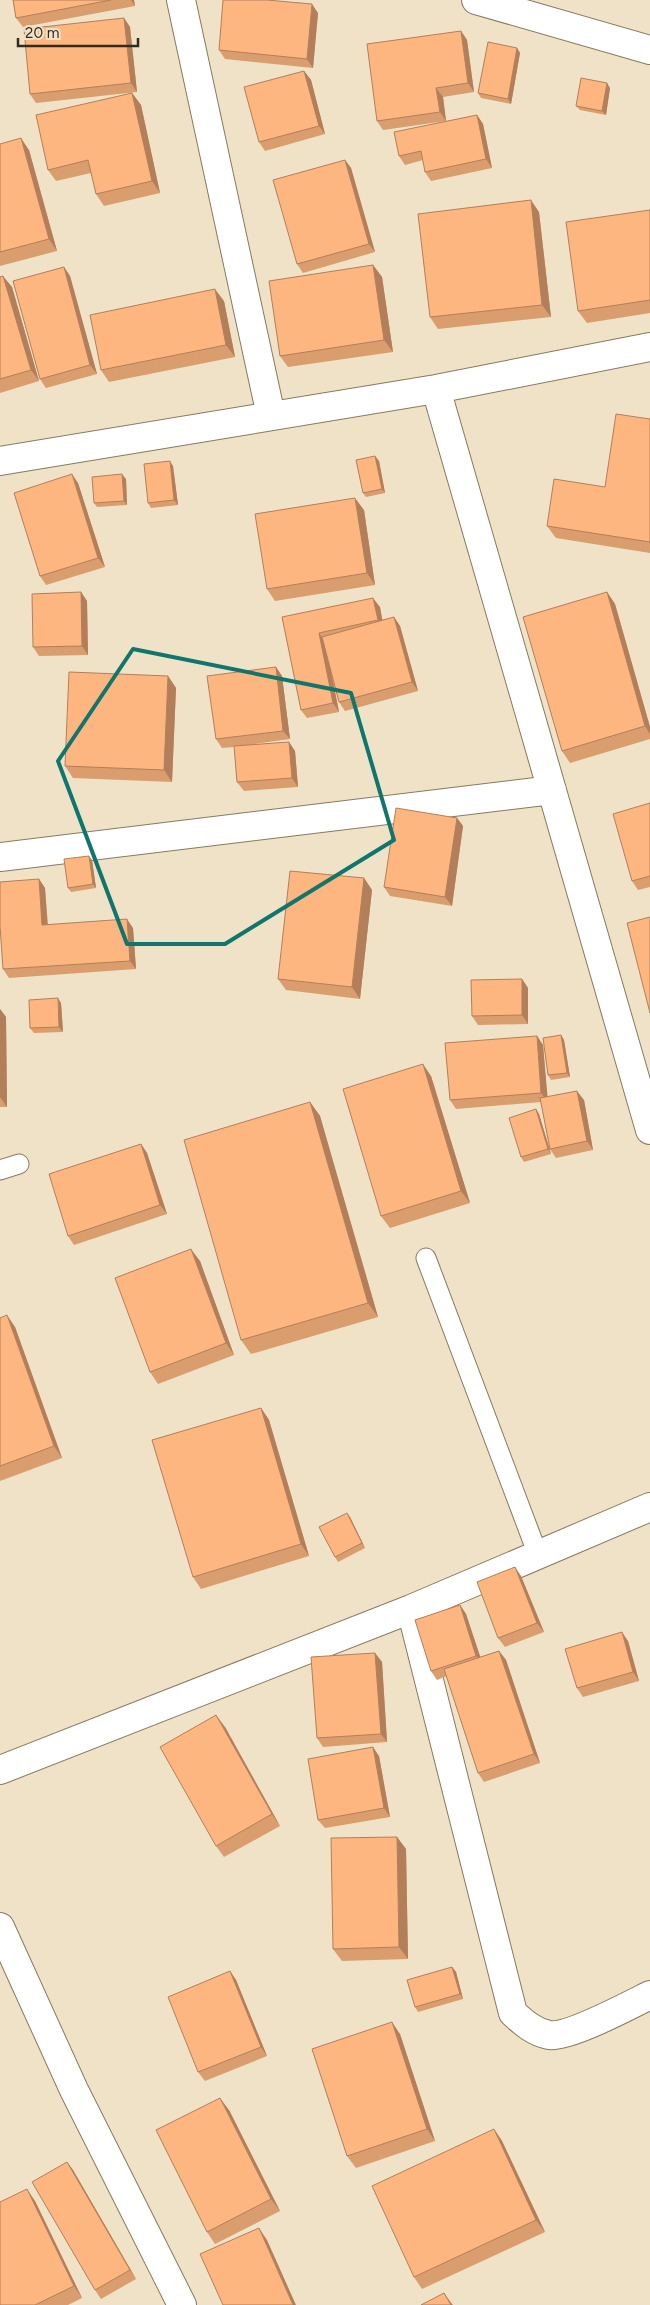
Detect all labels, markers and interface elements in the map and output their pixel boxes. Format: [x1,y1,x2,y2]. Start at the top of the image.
scale bar [18,15,138,47]
text: 20 m [25,24,59,42]

